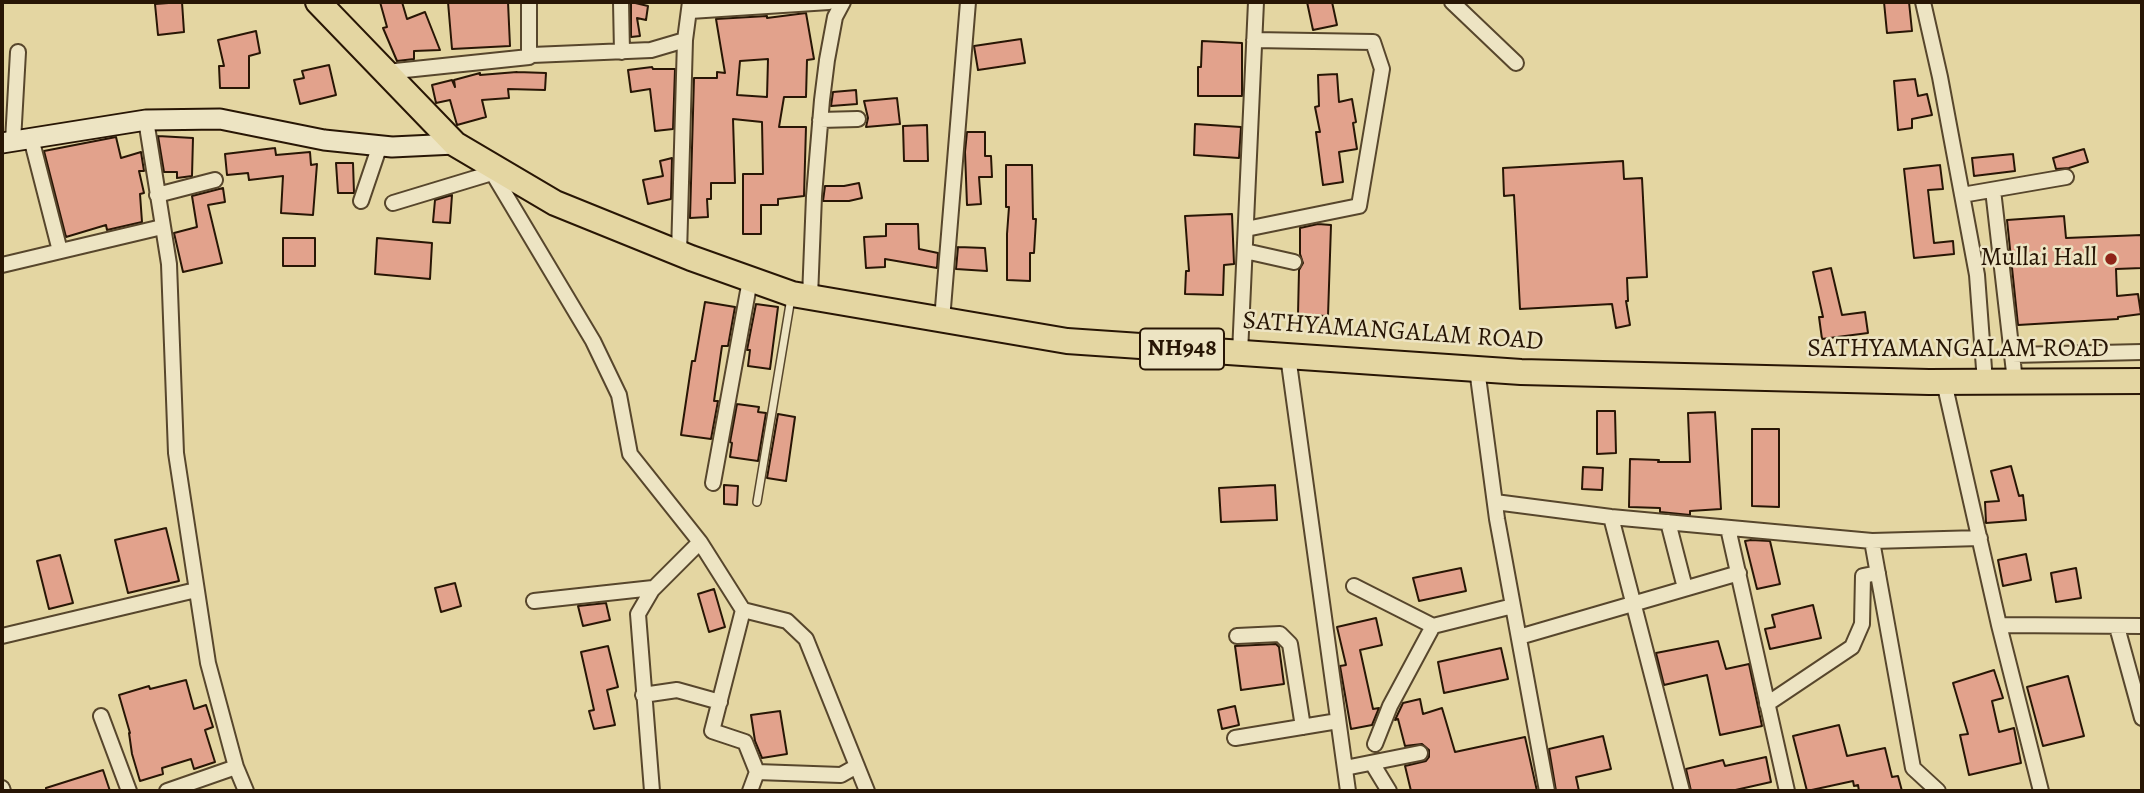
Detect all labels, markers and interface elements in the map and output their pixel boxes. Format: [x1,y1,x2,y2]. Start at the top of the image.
place label: Mullai Hall [1980,243,2097,275]
marker: Mullai Hall [2103,251,2119,267]
street label: SATHYAMANGALAM ROAD [1241,306,1545,358]
road number: NH948 [1140,328,1224,370]
street label: SATHYAMANGALAM ROAD [1807,334,2109,366]

